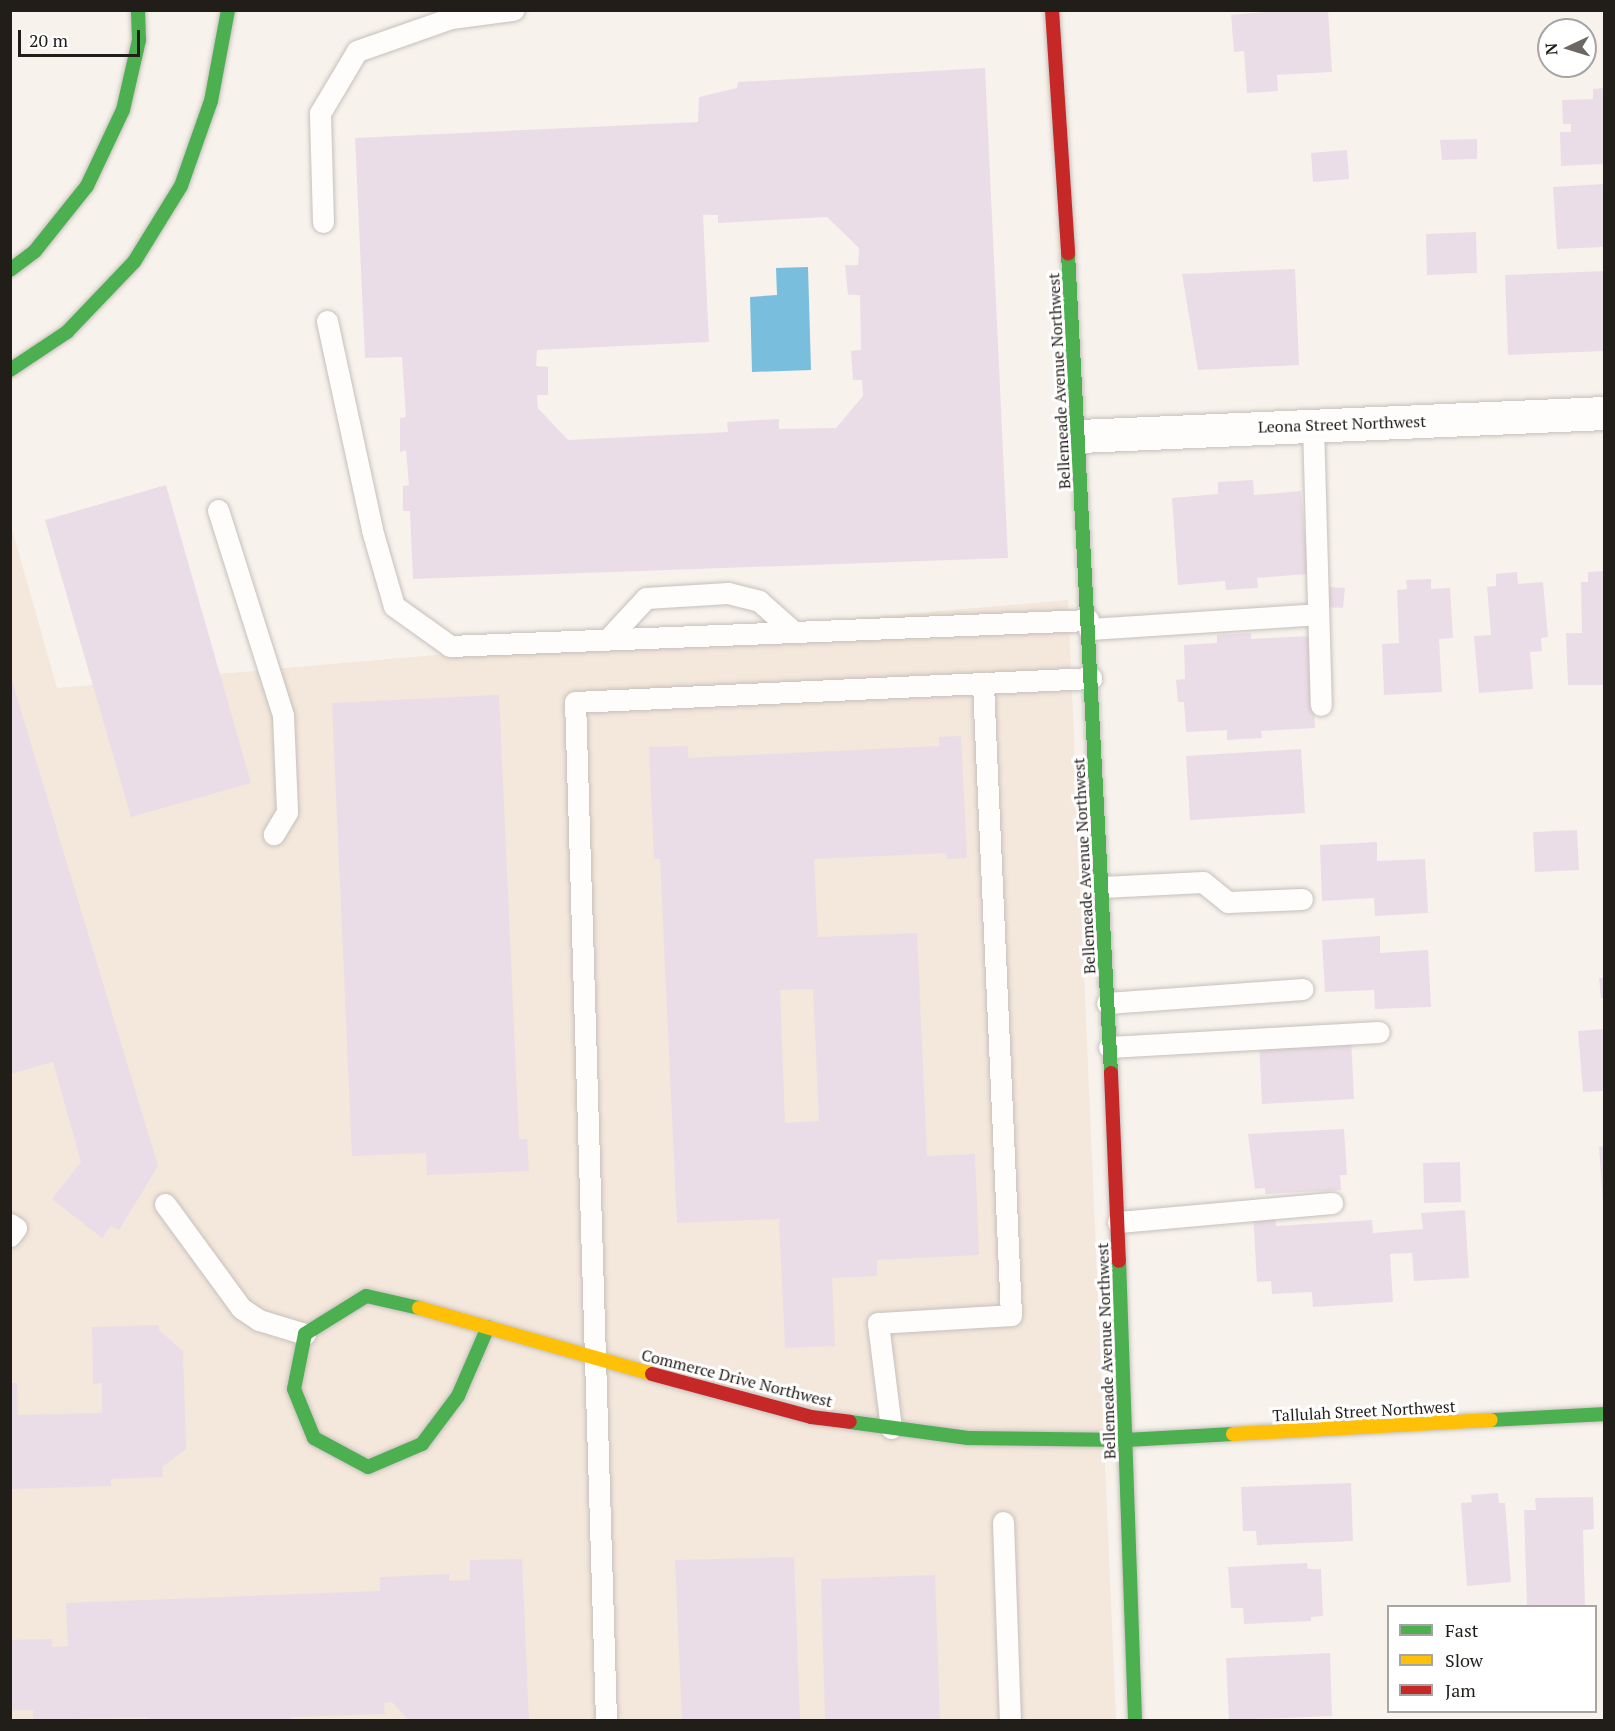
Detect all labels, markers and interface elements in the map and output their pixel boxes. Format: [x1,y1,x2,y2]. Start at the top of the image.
scale bar [21,18,142,56]
north arrow [1537,18,1597,78]
text: 20 m [29,28,68,52]
text: N [1540,42,1562,56]
street label: Bellemeade Avenue Northwest [1044,272,1074,490]
street label: Leona Street Northwest [1258,411,1426,437]
street label: Bellemeade Avenue Northwest [1069,757,1099,975]
street label: Bellemeade Avenue Northwest [1093,1242,1119,1460]
street label: Commerce Drive Northwest [640,1345,834,1411]
street label: Tallulah Street Northwest [1272,1397,1456,1425]
legend [1387,1605,1597,1713]
text: Fast [1445,1618,1478,1642]
text: Slow [1445,1648,1483,1672]
text: Jam [1445,1678,1476,1702]

